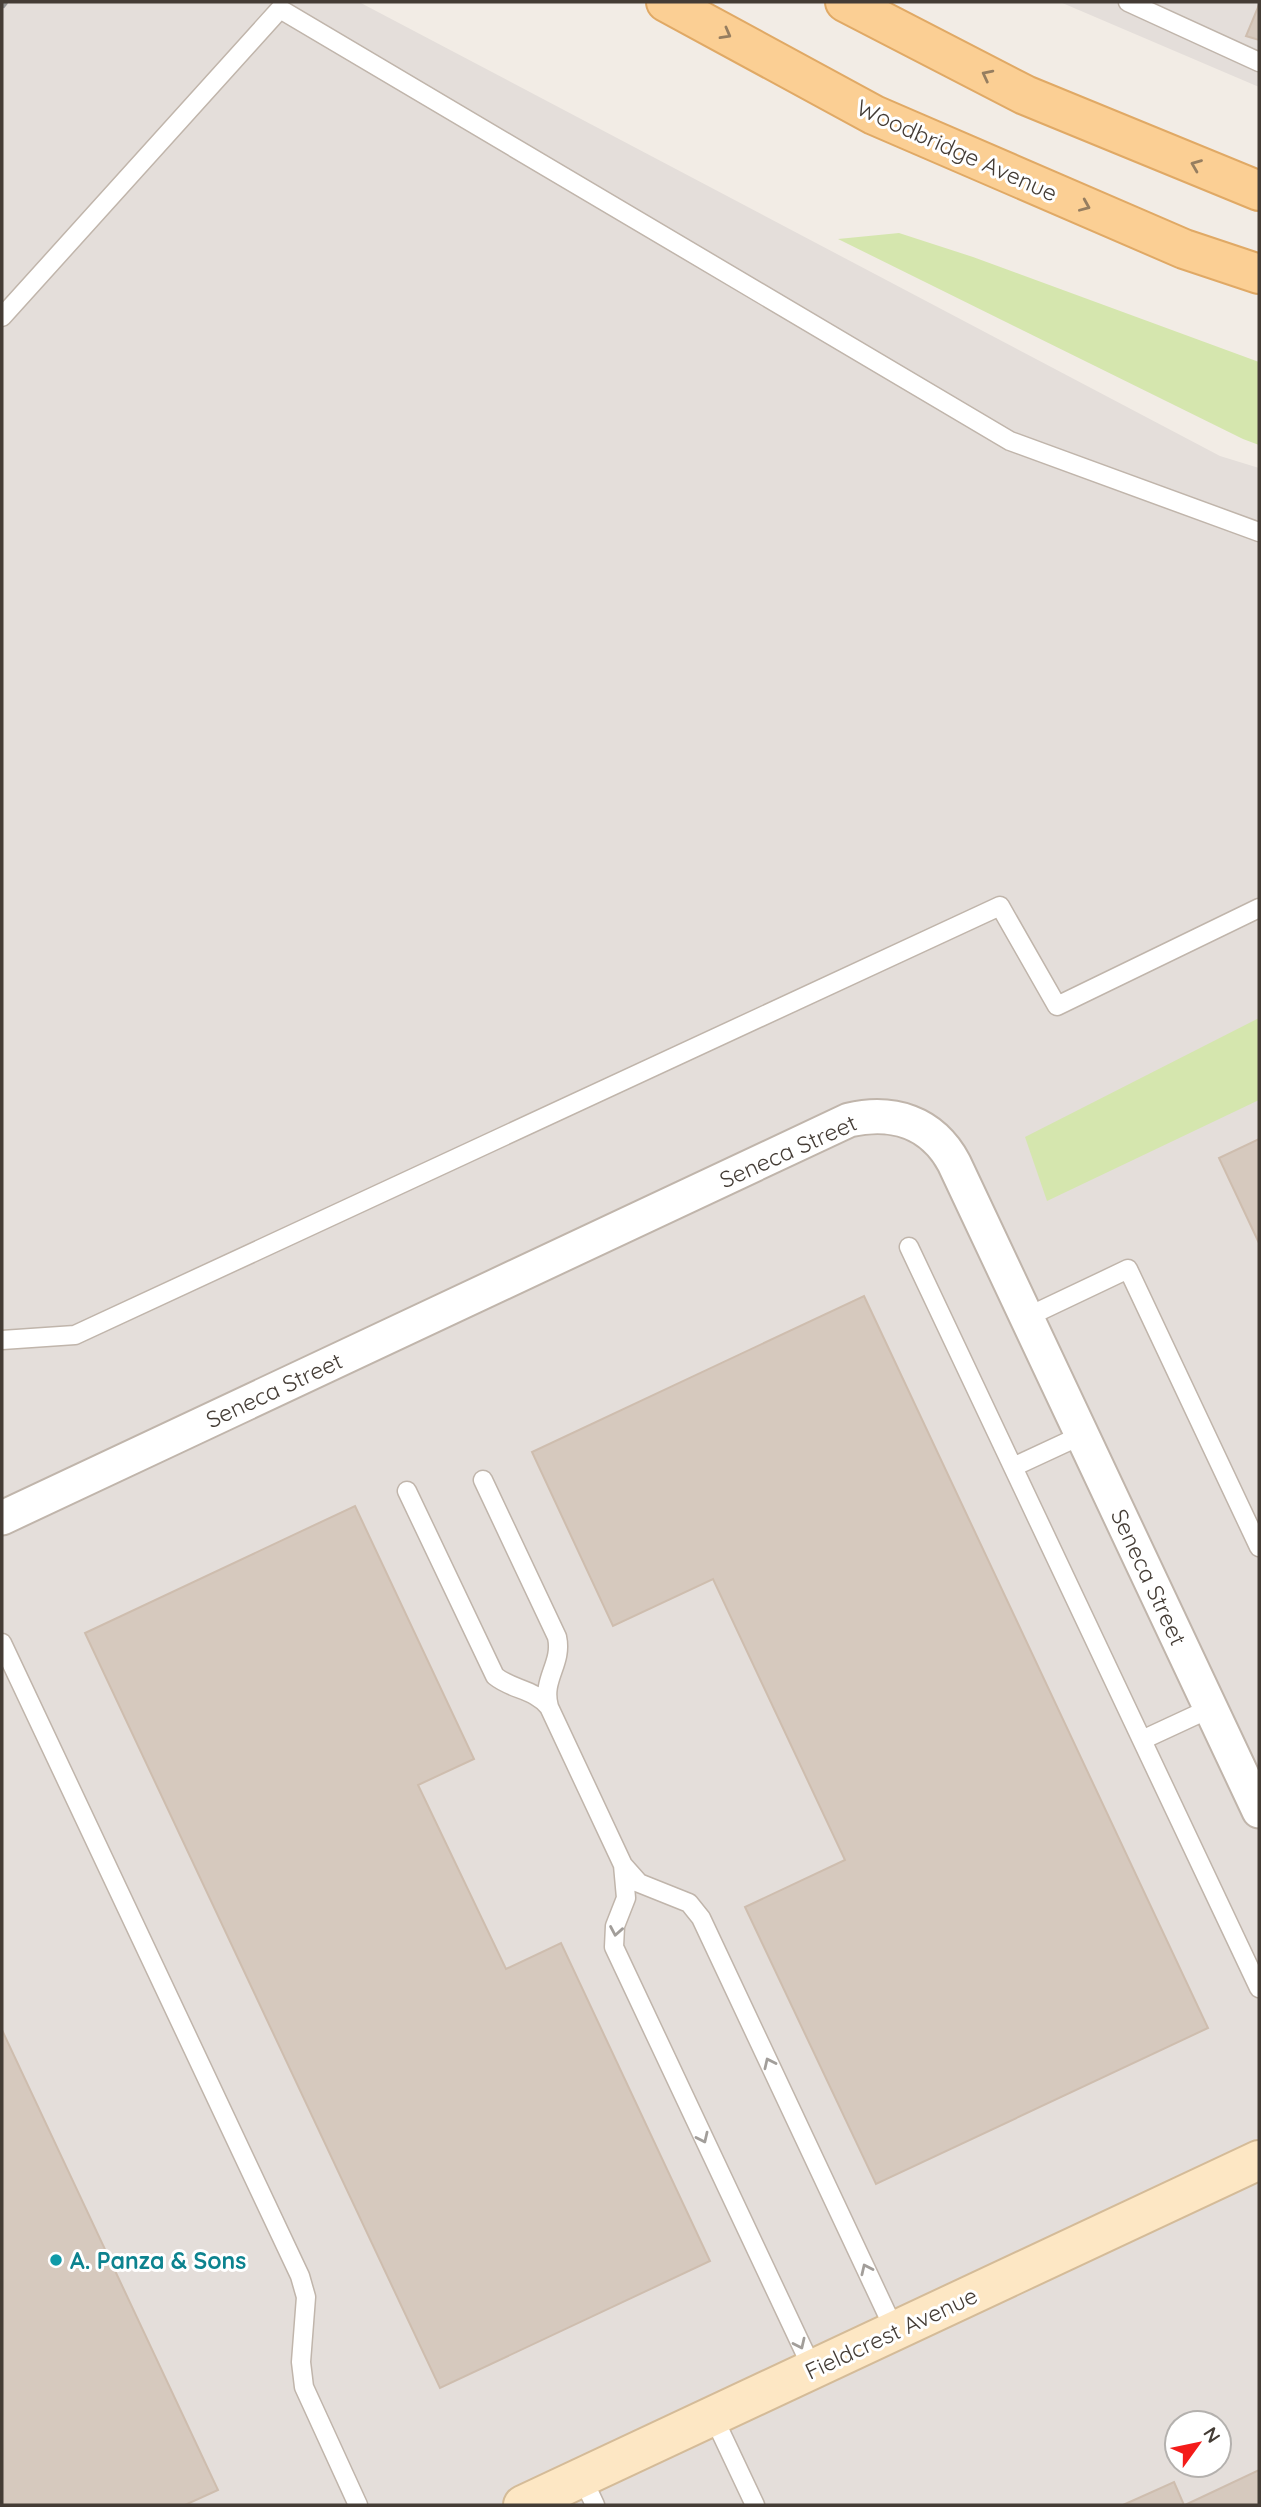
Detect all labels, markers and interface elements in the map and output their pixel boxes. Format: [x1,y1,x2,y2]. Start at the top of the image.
one-way arrow [719,26,731,40]
one-way arrow [982,70,994,83]
street label: Woodbridge Avenue [852,93,1062,207]
one-way arrow [1191,159,1203,173]
one-way arrow [1079,198,1091,212]
street label: Seneca Street [715,1108,861,1194]
street label: Seneca Street [201,1346,347,1434]
street label: Seneca Street [1105,1504,1193,1650]
one-way arrow [609,1925,624,1937]
one-way arrow [764,2058,778,2070]
one-way arrow [695,2131,709,2143]
place label: A. Panza & Sons [70,2246,246,2275]
marker: A. Panza & Sons [48,2252,64,2268]
one-way arrow [860,2264,874,2276]
street label: Fieldcrest Avenue [800,2280,982,2386]
one-way arrow [792,2337,806,2349]
north arrow [1163,2409,1233,2479]
text: N [1198,2422,1226,2447]

